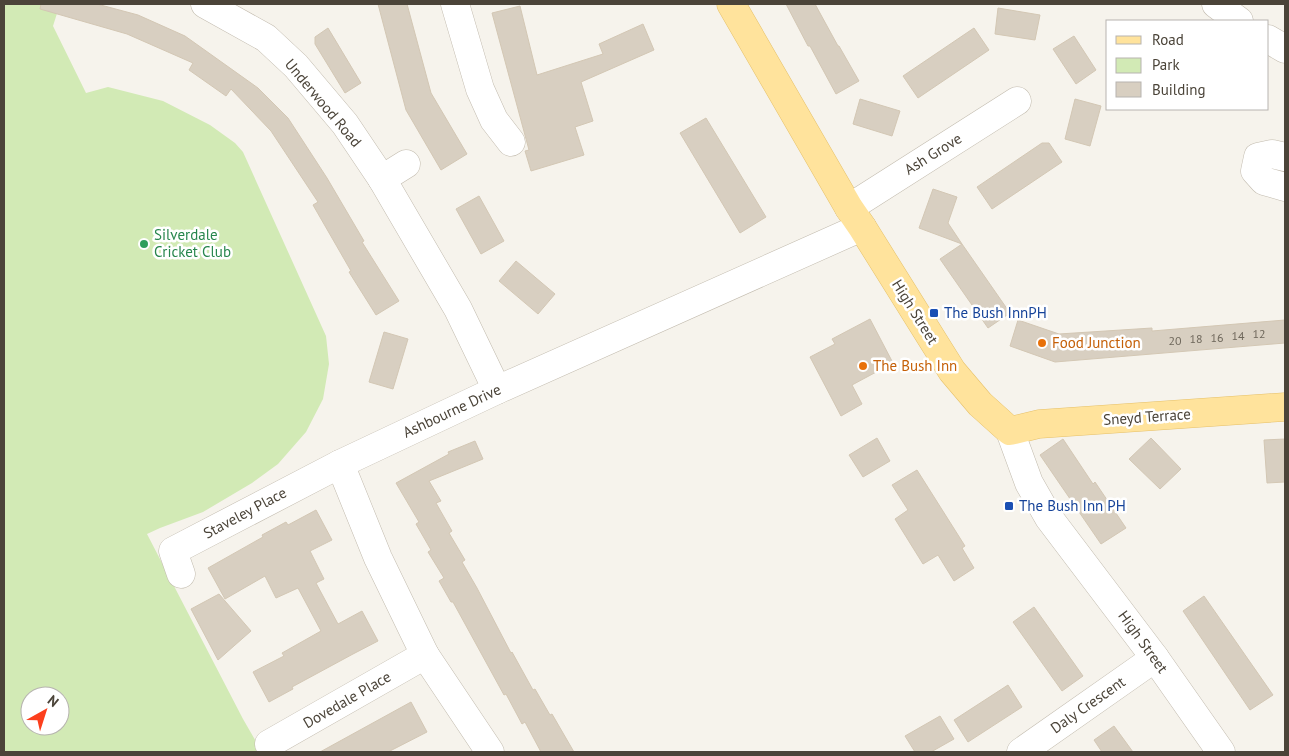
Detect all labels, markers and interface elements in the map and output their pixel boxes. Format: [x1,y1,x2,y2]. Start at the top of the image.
legend [1106,20,1269,110]
text: Road [1152,30,1184,49]
street label: Underwood Road [281,55,366,151]
text: Park [1152,55,1180,74]
text: Building [1152,80,1206,99]
street label: Ash Grove [901,129,965,179]
place label: Silverdale Cricket Club [154,225,231,261]
marker: Silverdale Cricket Club [138,238,150,250]
street label: High Street [888,276,943,348]
place label: The Bush InnPH [944,303,1047,322]
marker: The Bush InnPH [928,307,940,319]
house number: 12 [1252,326,1266,341]
house number: 14 [1231,328,1245,343]
house number: 16 [1210,330,1224,345]
house number: 18 [1189,331,1203,346]
place label: Food Junction [1052,333,1141,352]
house number: 20 [1168,333,1182,348]
marker: Food Junction [1036,337,1048,349]
place label: The Bush Inn [873,356,957,375]
marker: The Bush Inn [857,360,869,372]
street label: Ashbourne Drive [400,380,504,442]
street label: Sneyd Terrace [1103,404,1191,429]
street label: Staveley Place [200,483,290,542]
place label: The Bush Inn PH [1019,496,1126,515]
marker: The Bush Inn PH [1003,500,1015,512]
street label: High Street [1114,607,1172,677]
street label: Dovedale Place [300,667,394,732]
street label: Daly Crescent [1047,672,1129,737]
north arrow [20,686,70,736]
text: N [44,691,62,711]

